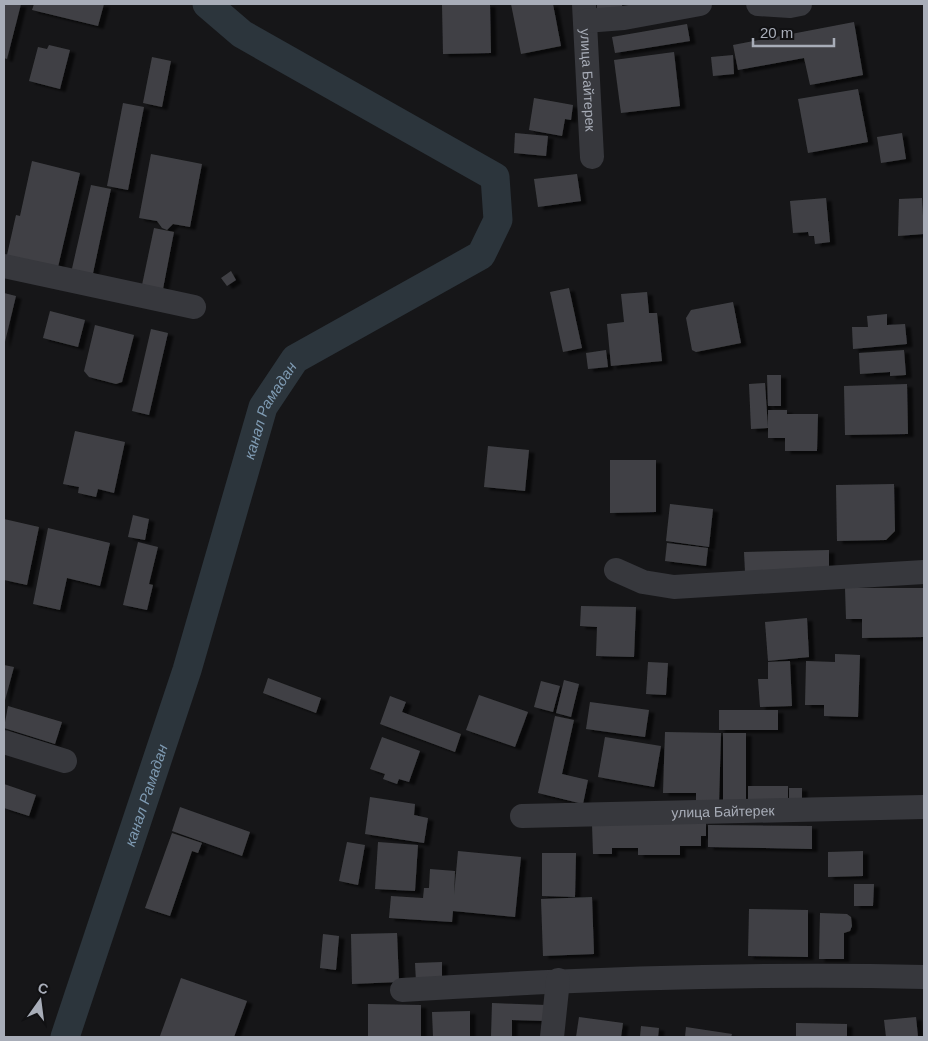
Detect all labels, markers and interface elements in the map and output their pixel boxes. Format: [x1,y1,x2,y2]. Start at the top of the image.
scale bar [753,15,834,47]
text: 20 m [760,24,793,41]
street label: улица Байтерек [577,28,599,133]
water label: канал Рамадан [240,358,299,461]
water label: канал Рамадан [121,742,170,848]
street label: улица Байтерек [671,802,775,821]
north arrow [15,976,65,1026]
text: С [36,979,50,997]

